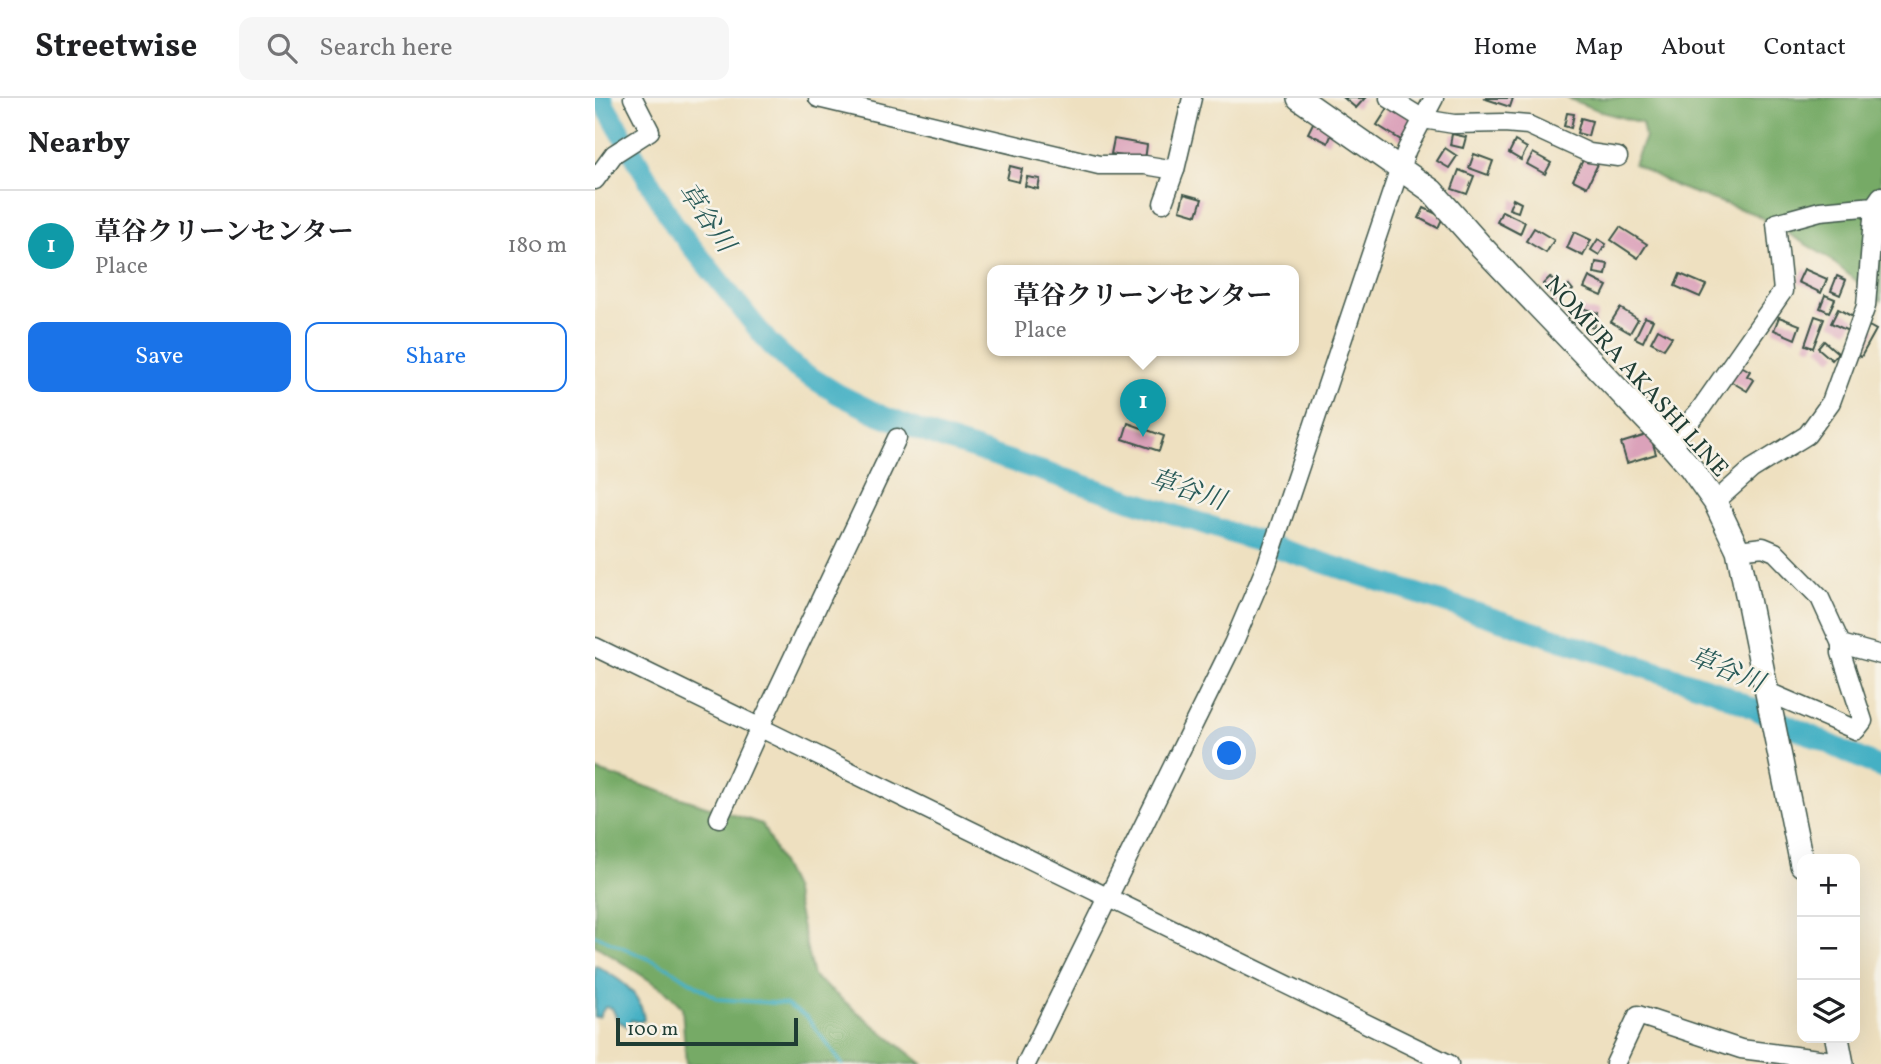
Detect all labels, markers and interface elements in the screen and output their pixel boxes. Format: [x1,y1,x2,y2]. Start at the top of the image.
search box [239,17,729,80]
text: Streetwise [35,25,197,71]
icon: search [263,29,301,67]
text: Search here [319,30,453,66]
text: Home [1473,31,1537,65]
text: Map [1575,31,1623,65]
text: About [1661,31,1726,65]
text: Contact [1764,31,1846,65]
text: Nearby [28,123,130,165]
water label: 草谷川 [668,176,744,263]
text: 草谷クリーンセンター [95,215,353,251]
text: 1 [46,230,56,262]
text: 180 m [508,230,567,262]
text: Place [95,251,148,283]
popup [987,265,1299,356]
street label: NOMURA AKASHI LINE [1536,269,1735,486]
text: 草谷クリーンセンター [1014,279,1272,315]
text: Place [1014,315,1067,347]
button: Save [28,322,291,392]
button: Share [305,322,567,392]
pin: 1 [1120,379,1166,437]
water label: 草谷川 [1145,462,1233,521]
water label: 草谷川 [1683,640,1772,703]
your location [1212,736,1246,770]
map controls [1797,854,1860,1043]
button: + [1797,854,1860,917]
button: − [1797,917,1860,980]
button: layers [1797,980,1860,1043]
scale bar [616,1015,798,1047]
text: 100 m [627,1017,678,1043]

